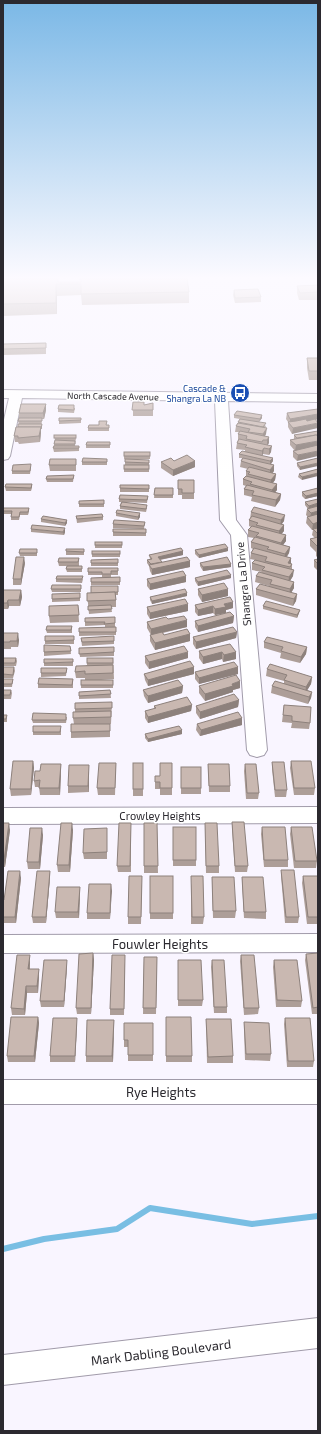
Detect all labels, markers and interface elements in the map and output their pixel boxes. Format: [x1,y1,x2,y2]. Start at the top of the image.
bus stop icon: Cascade & Shangra La NB [229,382,251,404]
place label: Cascade & Shangra La NB [166,383,226,404]
street label: North Cascade Avenue [67,390,159,402]
street label: Shangra La Drive [233,541,253,627]
street label: Crowley Heights [119,809,201,822]
street label: Fouwler Heights [112,936,208,952]
street label: Rye Heights [126,1084,196,1100]
street label: Mark Dabling Boulevard [90,1335,232,1369]

